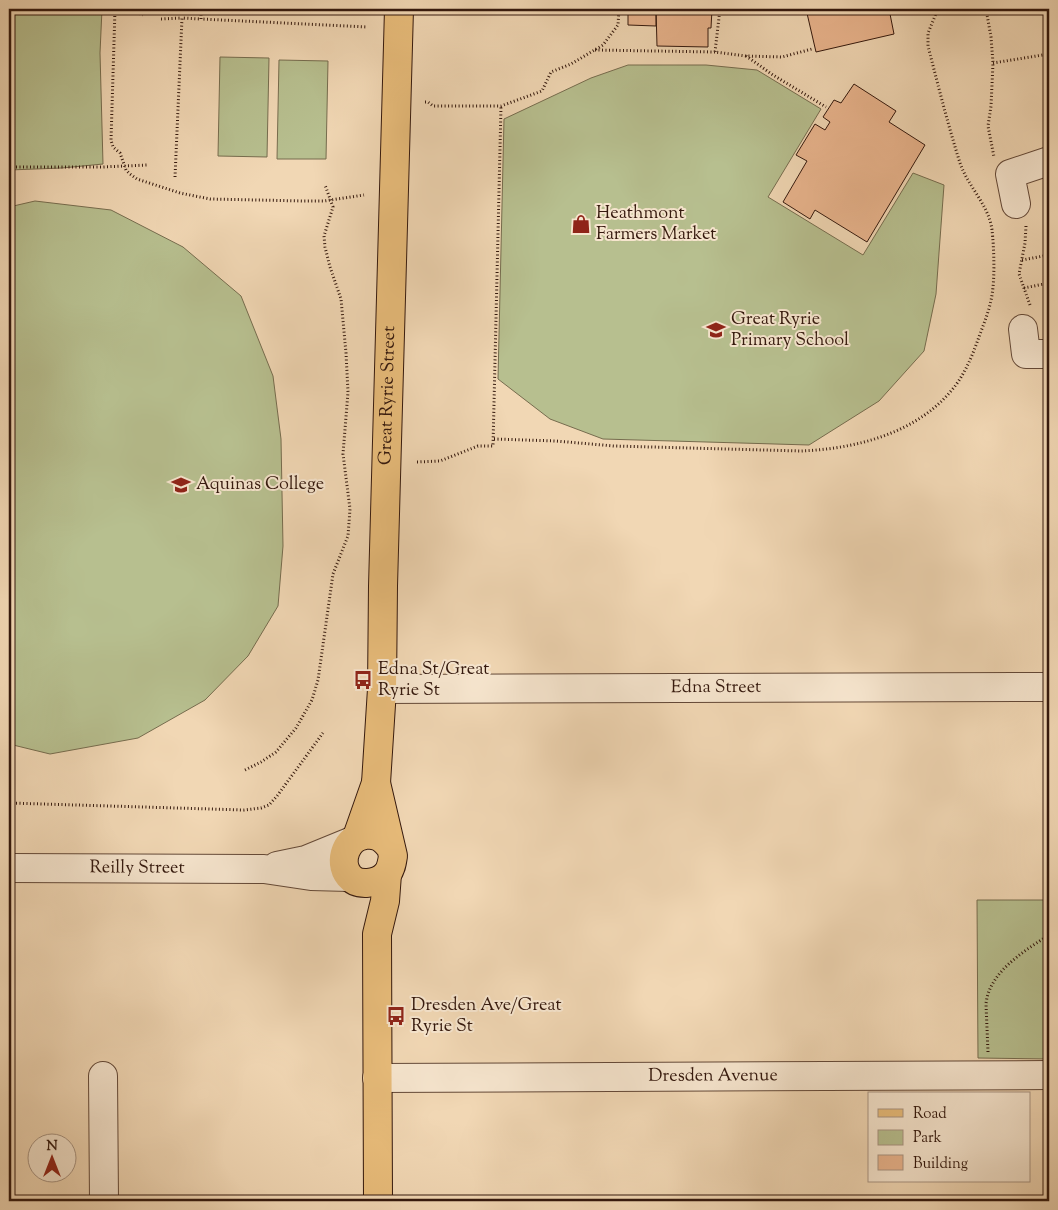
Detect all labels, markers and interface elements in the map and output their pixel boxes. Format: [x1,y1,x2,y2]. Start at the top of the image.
place label: Heathmont Farmers Market [596,201,716,248]
shop icon: Heathmont Farmers Market [570,213,592,235]
place label: Great Ryrie Primary School [731,307,849,354]
school or university icon: Great Ryrie Primary School [705,319,727,341]
street label: Great Ryrie Street [373,325,403,466]
place label: Aquinas College [196,472,324,498]
school or university icon: Aquinas College [170,474,192,496]
place label: Edna St/Great Ryrie St [378,657,489,704]
bus stop icon: Edna St/Great Ryrie St [352,669,374,691]
street label: Edna Street [671,675,761,701]
street label: Reilly Street [89,855,185,882]
place label: Dresden Ave/Great Ryrie St [411,993,562,1040]
bus stop icon: Dresden Ave/Great Ryrie St [385,1005,407,1027]
street label: Dresden Avenue [648,1063,778,1090]
legend [868,1092,1030,1182]
text: Road [913,1104,947,1125]
text: Park [913,1128,942,1149]
north arrow [28,1132,78,1182]
text: N [46,1137,58,1157]
text: Building [913,1154,968,1175]

